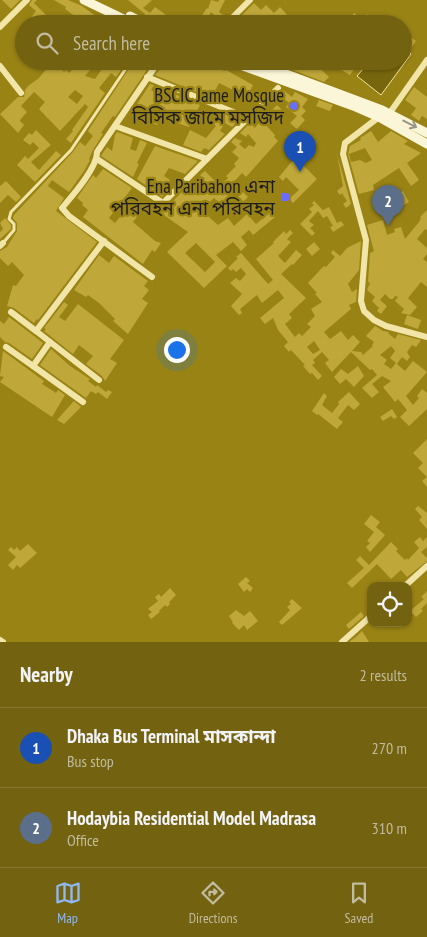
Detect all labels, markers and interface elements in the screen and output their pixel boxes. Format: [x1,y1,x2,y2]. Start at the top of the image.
search box [15,15,412,70]
icon: search [33,29,61,57]
text: Search here [73,31,150,55]
place label: BSCIC Jame Mosque বিসিক জামে মসজিদ [131,83,284,129]
marker: BSCIC Jame Mosque বিসিক জামে মসজিদ [288,100,300,112]
one-way arrow [402,120,417,129]
pin: 1 [284,131,316,172]
place label: Ena Paribahon এনা পরিবহন এনা পরিবহন [111,174,276,220]
pin: 2 [372,185,404,226]
marker: Ena Paribahon এনা পরিবহন এনা পরিবহন [279,191,291,203]
your location [164,337,190,363]
map controls [367,582,412,627]
button: locate [367,582,412,627]
text: Nearby [20,661,73,688]
text: 2 results [360,665,407,685]
text: Dhaka Bus Terminal মাসকান্দা [67,724,276,748]
text: 1 [32,738,40,758]
text: 270 m [372,738,407,758]
text: Bus stop [67,751,114,771]
text: Hodaybia Residential Model Madrasa [67,806,316,830]
text: 2 [32,818,40,838]
text: 310 m [372,818,407,838]
text: Office [67,830,99,850]
tab: Map [54,879,82,927]
tab: Directions [189,879,237,927]
tab: Saved [345,879,373,927]

